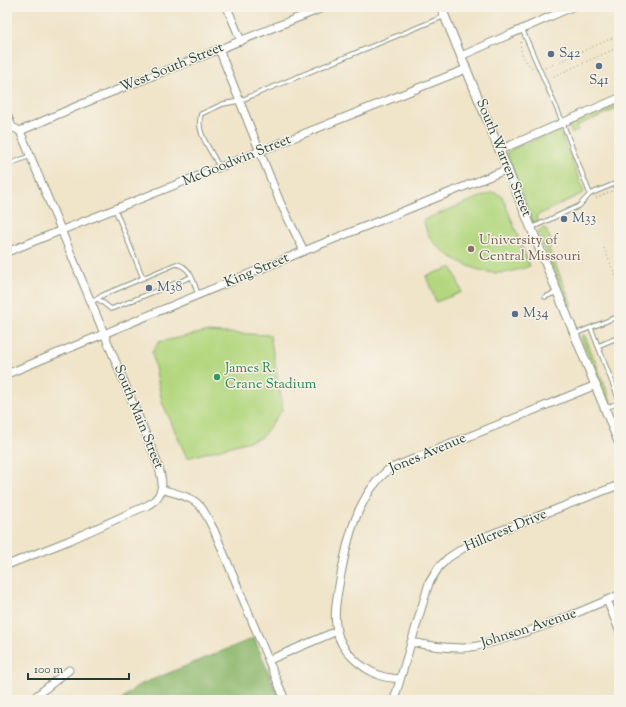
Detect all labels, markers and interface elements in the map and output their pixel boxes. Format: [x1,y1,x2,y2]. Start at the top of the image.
street label: West South Street [117,38,227,98]
place label: S42 [559,44,581,64]
marker: S42 [546,49,556,59]
marker: S41 [594,61,604,71]
place label: S41 [589,71,609,91]
street label: South Warren Street [470,96,536,220]
street label: McGoodwin Street [180,130,294,192]
place label: M33 [572,209,597,229]
marker: M33 [559,214,569,224]
place label: University of Central Missouri [479,231,581,267]
marker: University of Central Missouri [466,244,476,254]
street label: King Street [222,248,292,294]
place label: M38 [157,278,183,298]
marker: M38 [144,283,154,293]
place label: M34 [523,304,549,324]
marker: M34 [510,309,520,319]
place label: James R. Crane Stadium [224,359,317,395]
street label: South Main Street [108,362,168,472]
marker: James R. Crane Stadium [212,372,222,382]
street label: Jones Avenue [386,429,469,480]
street label: Hillcrest Drive [462,505,550,557]
street label: Johnson Avenue [478,604,579,654]
scale bar [28,655,129,681]
text: 100 m [34,661,63,679]

